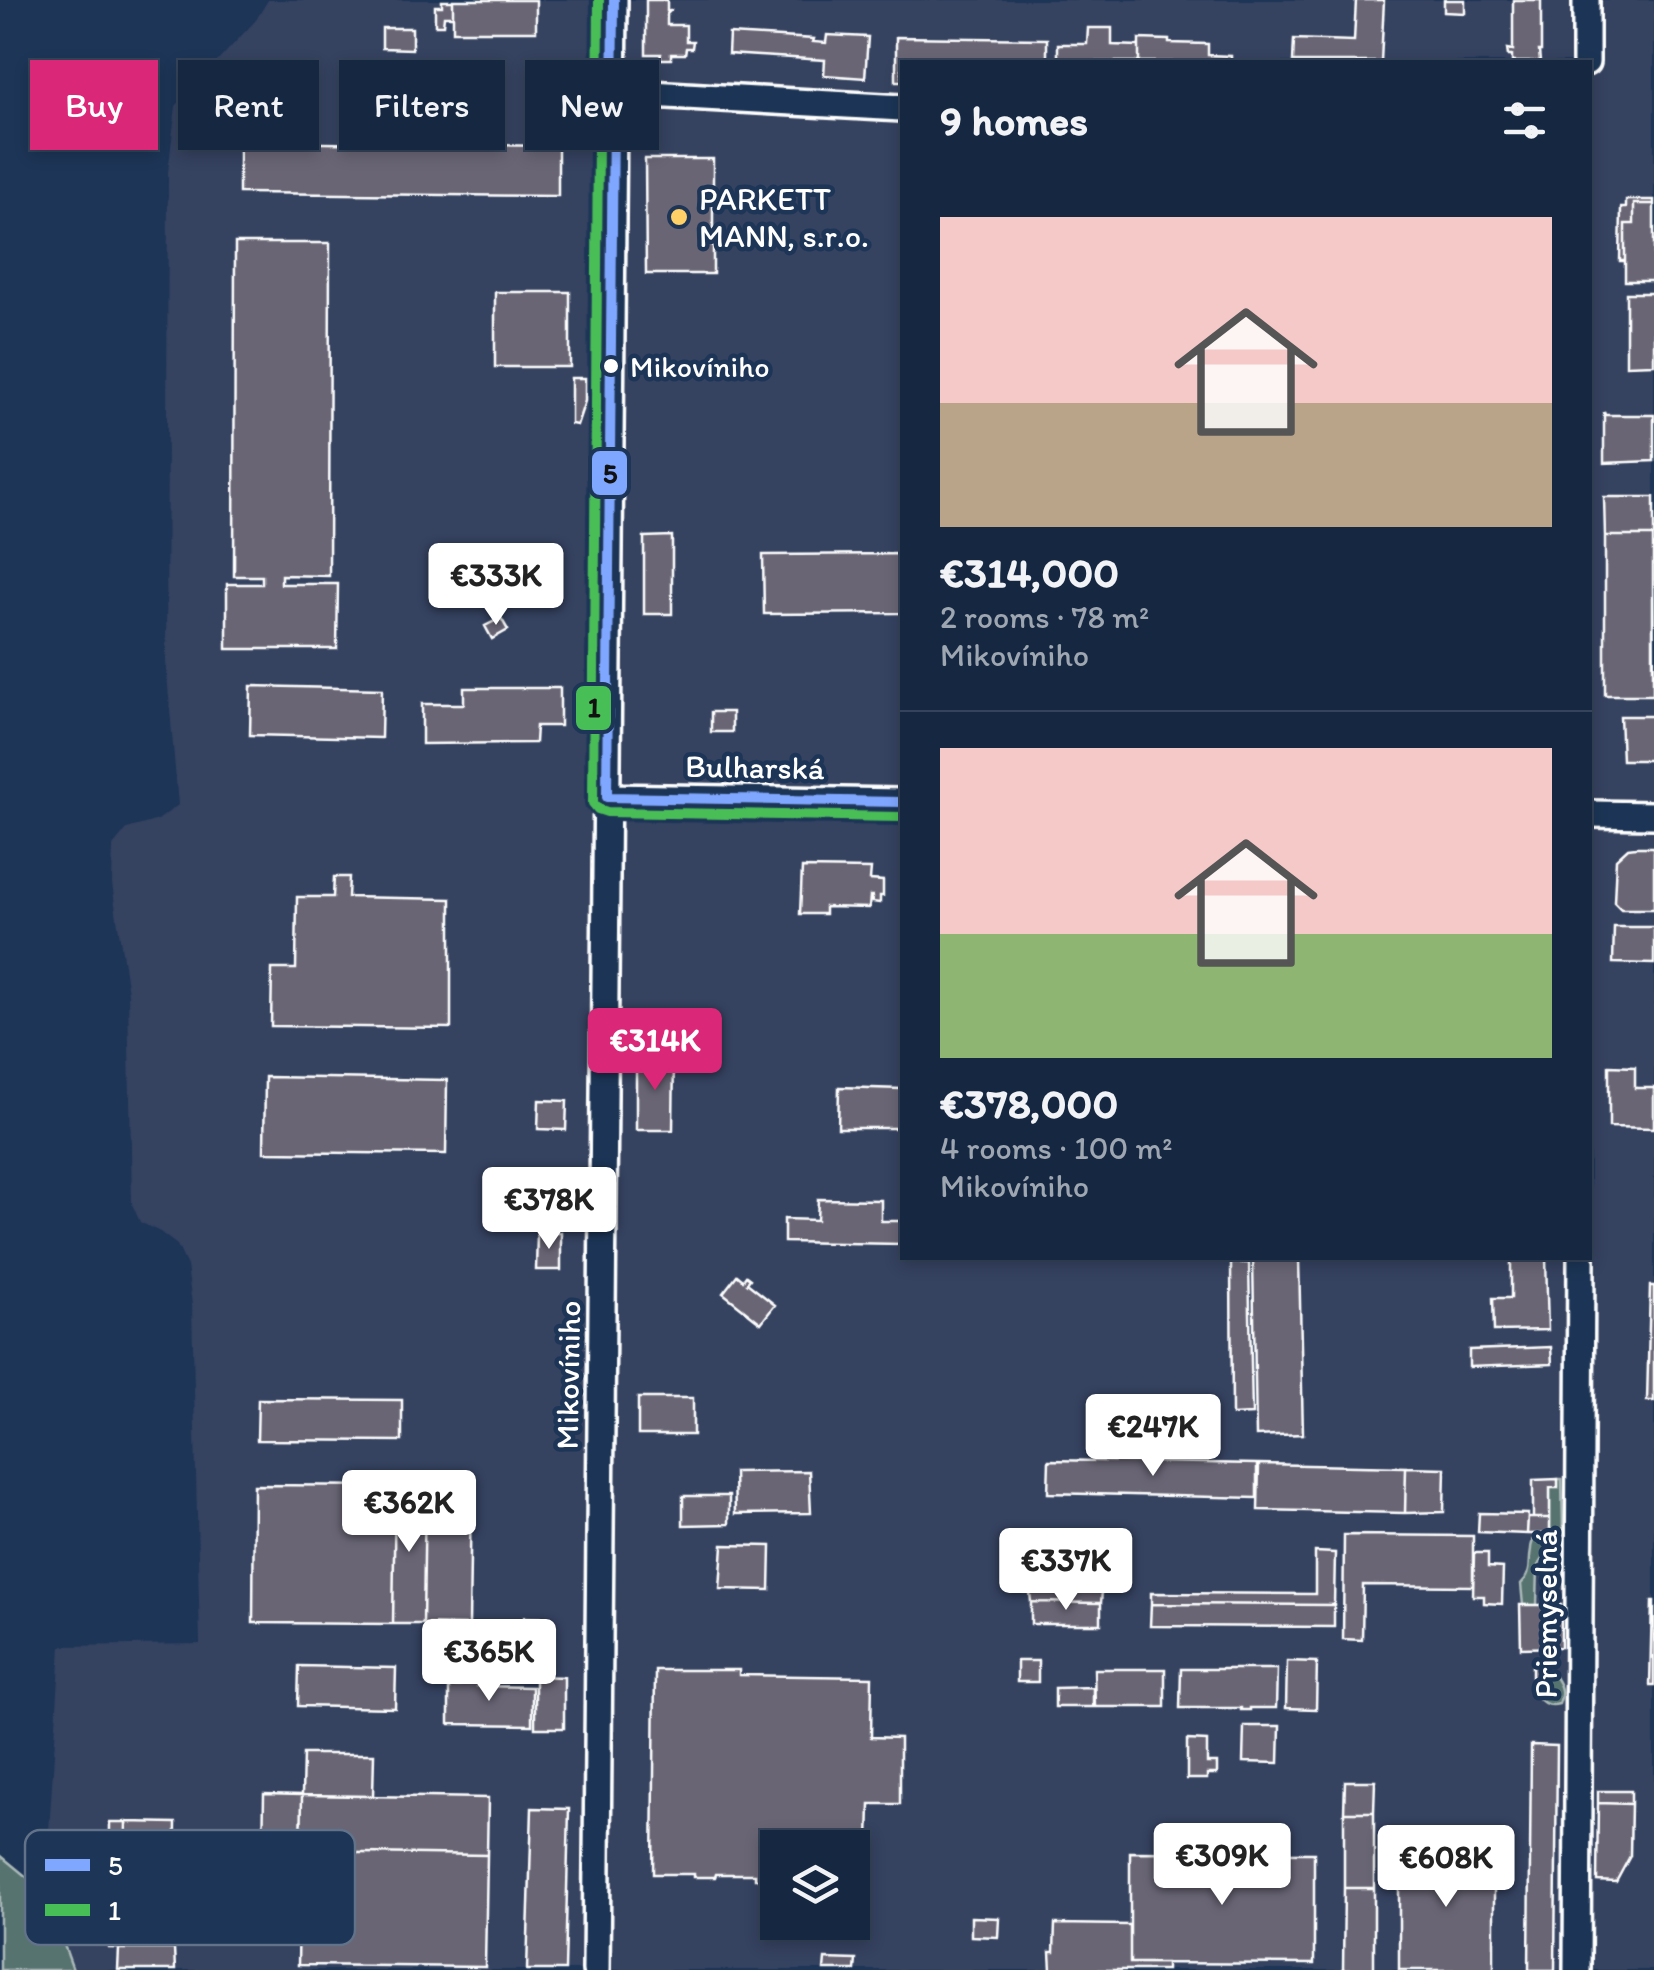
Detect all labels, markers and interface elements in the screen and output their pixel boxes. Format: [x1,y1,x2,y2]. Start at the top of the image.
chip: Buy [30,60,158,150]
chip: Rent [178,60,319,150]
chip: Filters [339,60,505,150]
chip: New [525,60,659,150]
icon: filters [1497,93,1552,148]
text: 9 homes [940,95,1088,146]
place label: PARKETT MANN, s.r.o. [699,180,869,255]
marker: PARKETT MANN, s.r.o. [668,206,690,228]
icon: home [1156,282,1336,462]
place label: Mikovíniho [630,348,770,385]
marker: Mikovíniho [601,356,621,376]
line badge: 5 [590,449,629,497]
text: 5 [603,456,618,490]
pin: €333K [426,543,566,628]
text: €314,000 [940,547,1119,598]
text: €333K [450,556,542,594]
text: 2 rooms · 78 m² [940,598,1149,636]
text: Mikovíniho [940,636,1089,674]
line badge: 1 [574,684,613,732]
text: 1 [588,690,601,724]
street label: Bulharská [685,747,825,787]
icon: home [1156,813,1336,993]
pin: €314K [585,1008,725,1093]
text: €314K [610,1021,700,1059]
text: €378,000 [940,1078,1118,1129]
text: 4 rooms · 100 m² [940,1129,1172,1167]
pin: €378K [479,1167,619,1252]
text: Mikovíniho [940,1167,1089,1205]
text: €378K [504,1180,594,1218]
street label: Mikovíniho [548,1300,588,1450]
pin: €247K [1083,1394,1223,1479]
text: €247K [1108,1407,1198,1445]
pin: €362K [339,1470,479,1555]
text: €362K [364,1483,454,1521]
pin: €337K [996,1528,1136,1613]
street label: Priemyselná [1527,1529,1565,1698]
text: €337K [1021,1541,1111,1579]
pin: €365K [419,1619,559,1704]
text: €365K [444,1632,534,1670]
pin: €309K [1152,1823,1292,1908]
pin: €608K [1376,1825,1516,1910]
legend [25,1830,355,1945]
map controls [760,1830,870,1940]
button: layers [760,1830,870,1940]
text: €309K [1176,1836,1268,1874]
text: €608K [1400,1838,1492,1876]
text: 5 [108,1848,123,1882]
text: 1 [108,1893,121,1927]

